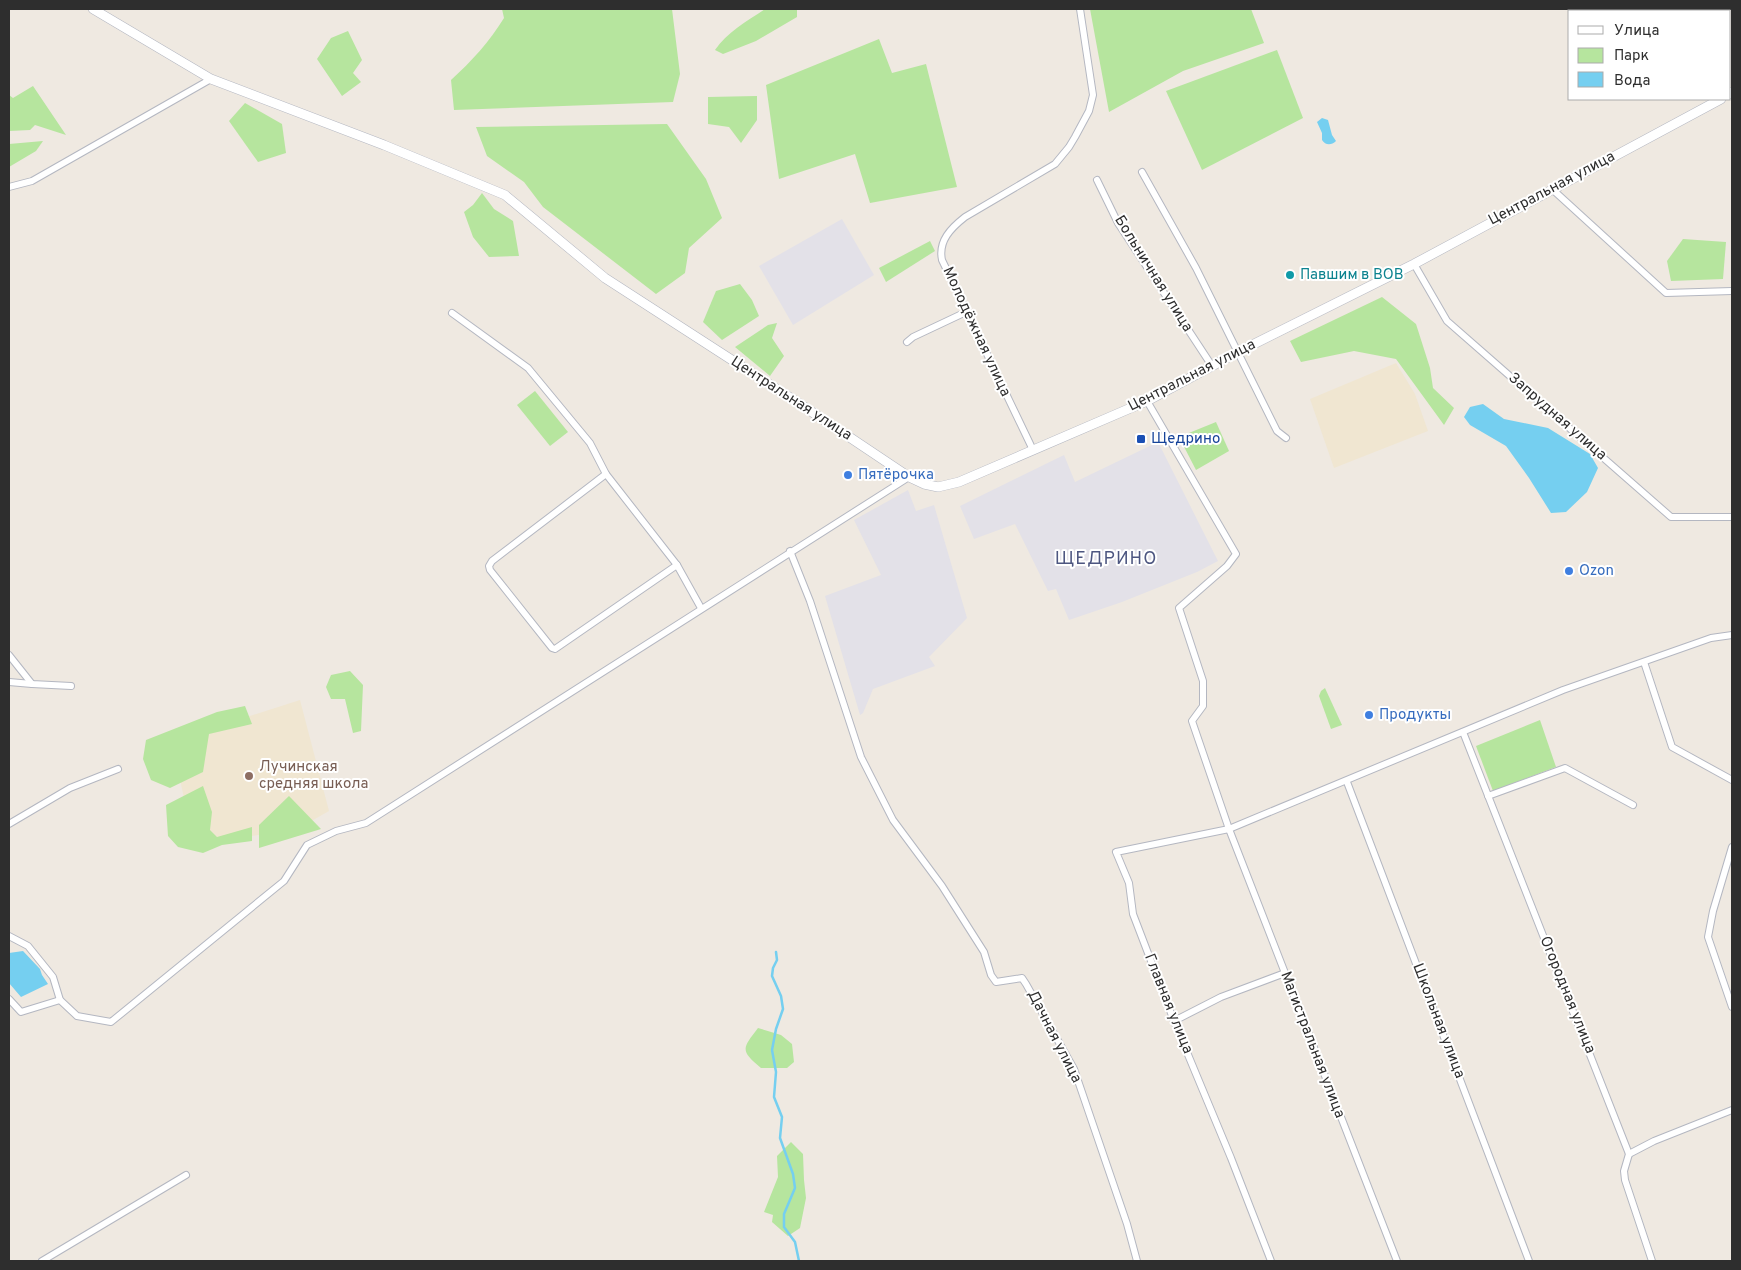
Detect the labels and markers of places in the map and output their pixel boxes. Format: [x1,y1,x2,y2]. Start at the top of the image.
place label: Павшим в ВОВ [1300,266,1404,285]
marker: Павшим в ВОВ [1284,269,1296,281]
place label: Щедрино [1151,430,1220,449]
marker: Щедрино [1135,433,1147,445]
place label: Пятёрочка [858,466,934,485]
marker: Пятёрочка [842,469,854,481]
place label: Ozon [1579,562,1614,581]
marker: Ozon [1563,565,1575,577]
place label: Продукты [1379,706,1451,725]
marker: Продукты [1363,709,1375,721]
place label: Лучинская средняя школа [259,758,368,794]
marker: Лучинская средняя школа [243,770,255,782]

